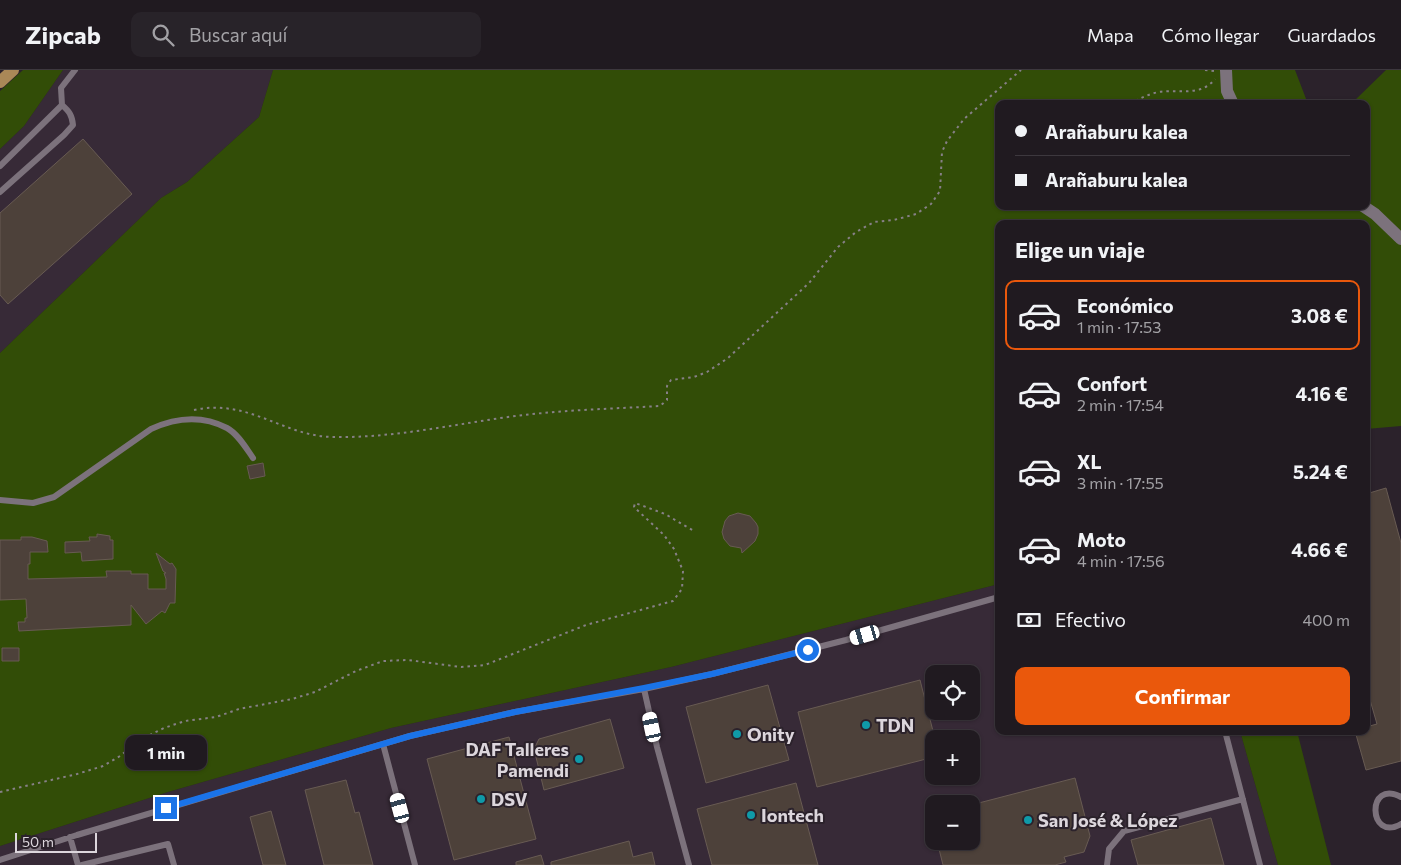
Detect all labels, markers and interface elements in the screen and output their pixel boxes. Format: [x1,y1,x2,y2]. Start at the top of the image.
search box [131,12,481,57]
text: Zipcab [25,20,101,49]
icon: search [149,21,177,49]
text: Buscar aquí [189,23,288,46]
text: Mapa [1087,24,1134,46]
text: Cómo llegar [1162,24,1259,46]
text: Guardados [1287,24,1376,46]
text: Arañaburu kalea [1045,120,1188,143]
text: Arañaburu kalea [1045,168,1188,191]
text: Elige un viaje [1015,236,1145,263]
icon: car [1017,293,1062,338]
text: Económico [1077,294,1174,317]
text: 3.08 € [1291,304,1348,327]
text: 1 min · 17:53 [1077,317,1161,336]
icon: car [1017,371,1062,416]
text: Confort [1077,372,1147,395]
text: 4.16 € [1295,382,1348,405]
text: 2 min · 17:54 [1077,395,1164,414]
icon: car [1017,449,1062,494]
text: XL [1077,450,1102,473]
text: 5.24 € [1293,460,1348,483]
text: 3 min · 17:55 [1077,473,1164,492]
icon: car [1017,527,1062,572]
text: Moto [1077,528,1126,551]
text: 4.66 € [1291,538,1348,561]
text: 4 min · 17:56 [1077,551,1165,570]
icon: cash [1015,606,1043,634]
text: Efectivo [1055,608,1126,631]
text: 400 m [1302,610,1350,629]
car [848,624,881,646]
route start [797,639,819,661]
map controls [925,665,980,850]
button: locate [925,665,980,720]
button: Confirmar [1015,667,1350,725]
car [641,711,662,743]
place label: TDN [876,714,914,736]
marker: TDN [860,719,872,731]
place label: Onity [747,723,795,745]
marker: Onity [731,728,743,740]
button: + [925,730,980,785]
callout: 1 min [125,736,207,770]
place label: DAF Talleres Pamendi [465,738,569,781]
text: 1 min [147,743,185,762]
marker: DAF Talleres Pamendi [573,753,585,765]
place label: DSV [491,788,528,810]
car [388,792,411,824]
marker: DSV [475,793,487,805]
button: − [925,795,980,850]
route end [155,797,177,819]
place label: Iontech [761,804,824,826]
marker: Iontech [745,809,757,821]
place label: San José & López [1038,809,1178,831]
marker: San José & López [1022,814,1034,826]
scale bar [15,830,98,853]
text: 50 m [22,833,54,850]

